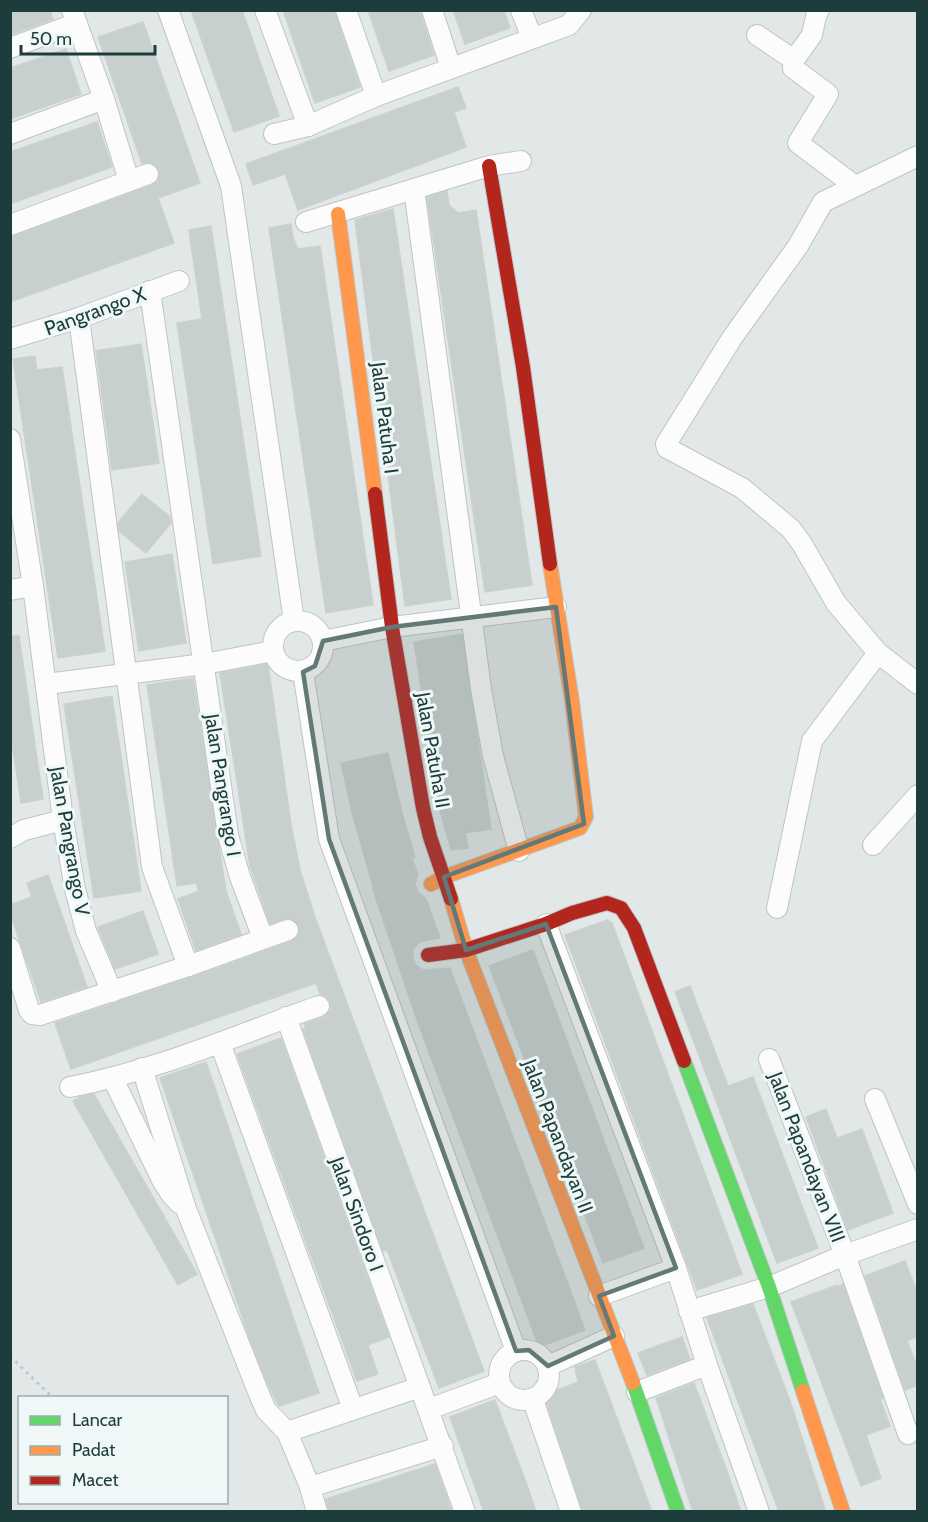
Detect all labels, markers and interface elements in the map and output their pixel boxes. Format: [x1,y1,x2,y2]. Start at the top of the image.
scale bar [21,18,154,56]
text: 50 m [30,28,72,50]
street label: Pangrango X [41,282,149,340]
street label: Jalan Patuha I [366,360,404,475]
street label: Jalan Patuha II [411,689,455,810]
street label: Jalan Pangrango I [200,711,246,858]
street label: Jalan Pangrango V [45,764,95,918]
street label: Jalan Papandayan II [517,1055,598,1216]
street label: Jalan Papandayan VIII [763,1068,851,1245]
street label: Jalan Sindoro I [325,1152,389,1275]
legend [18,1396,228,1504]
text: Lancar [72,1409,123,1431]
text: Padat [72,1439,115,1461]
text: Macet [72,1469,118,1491]

